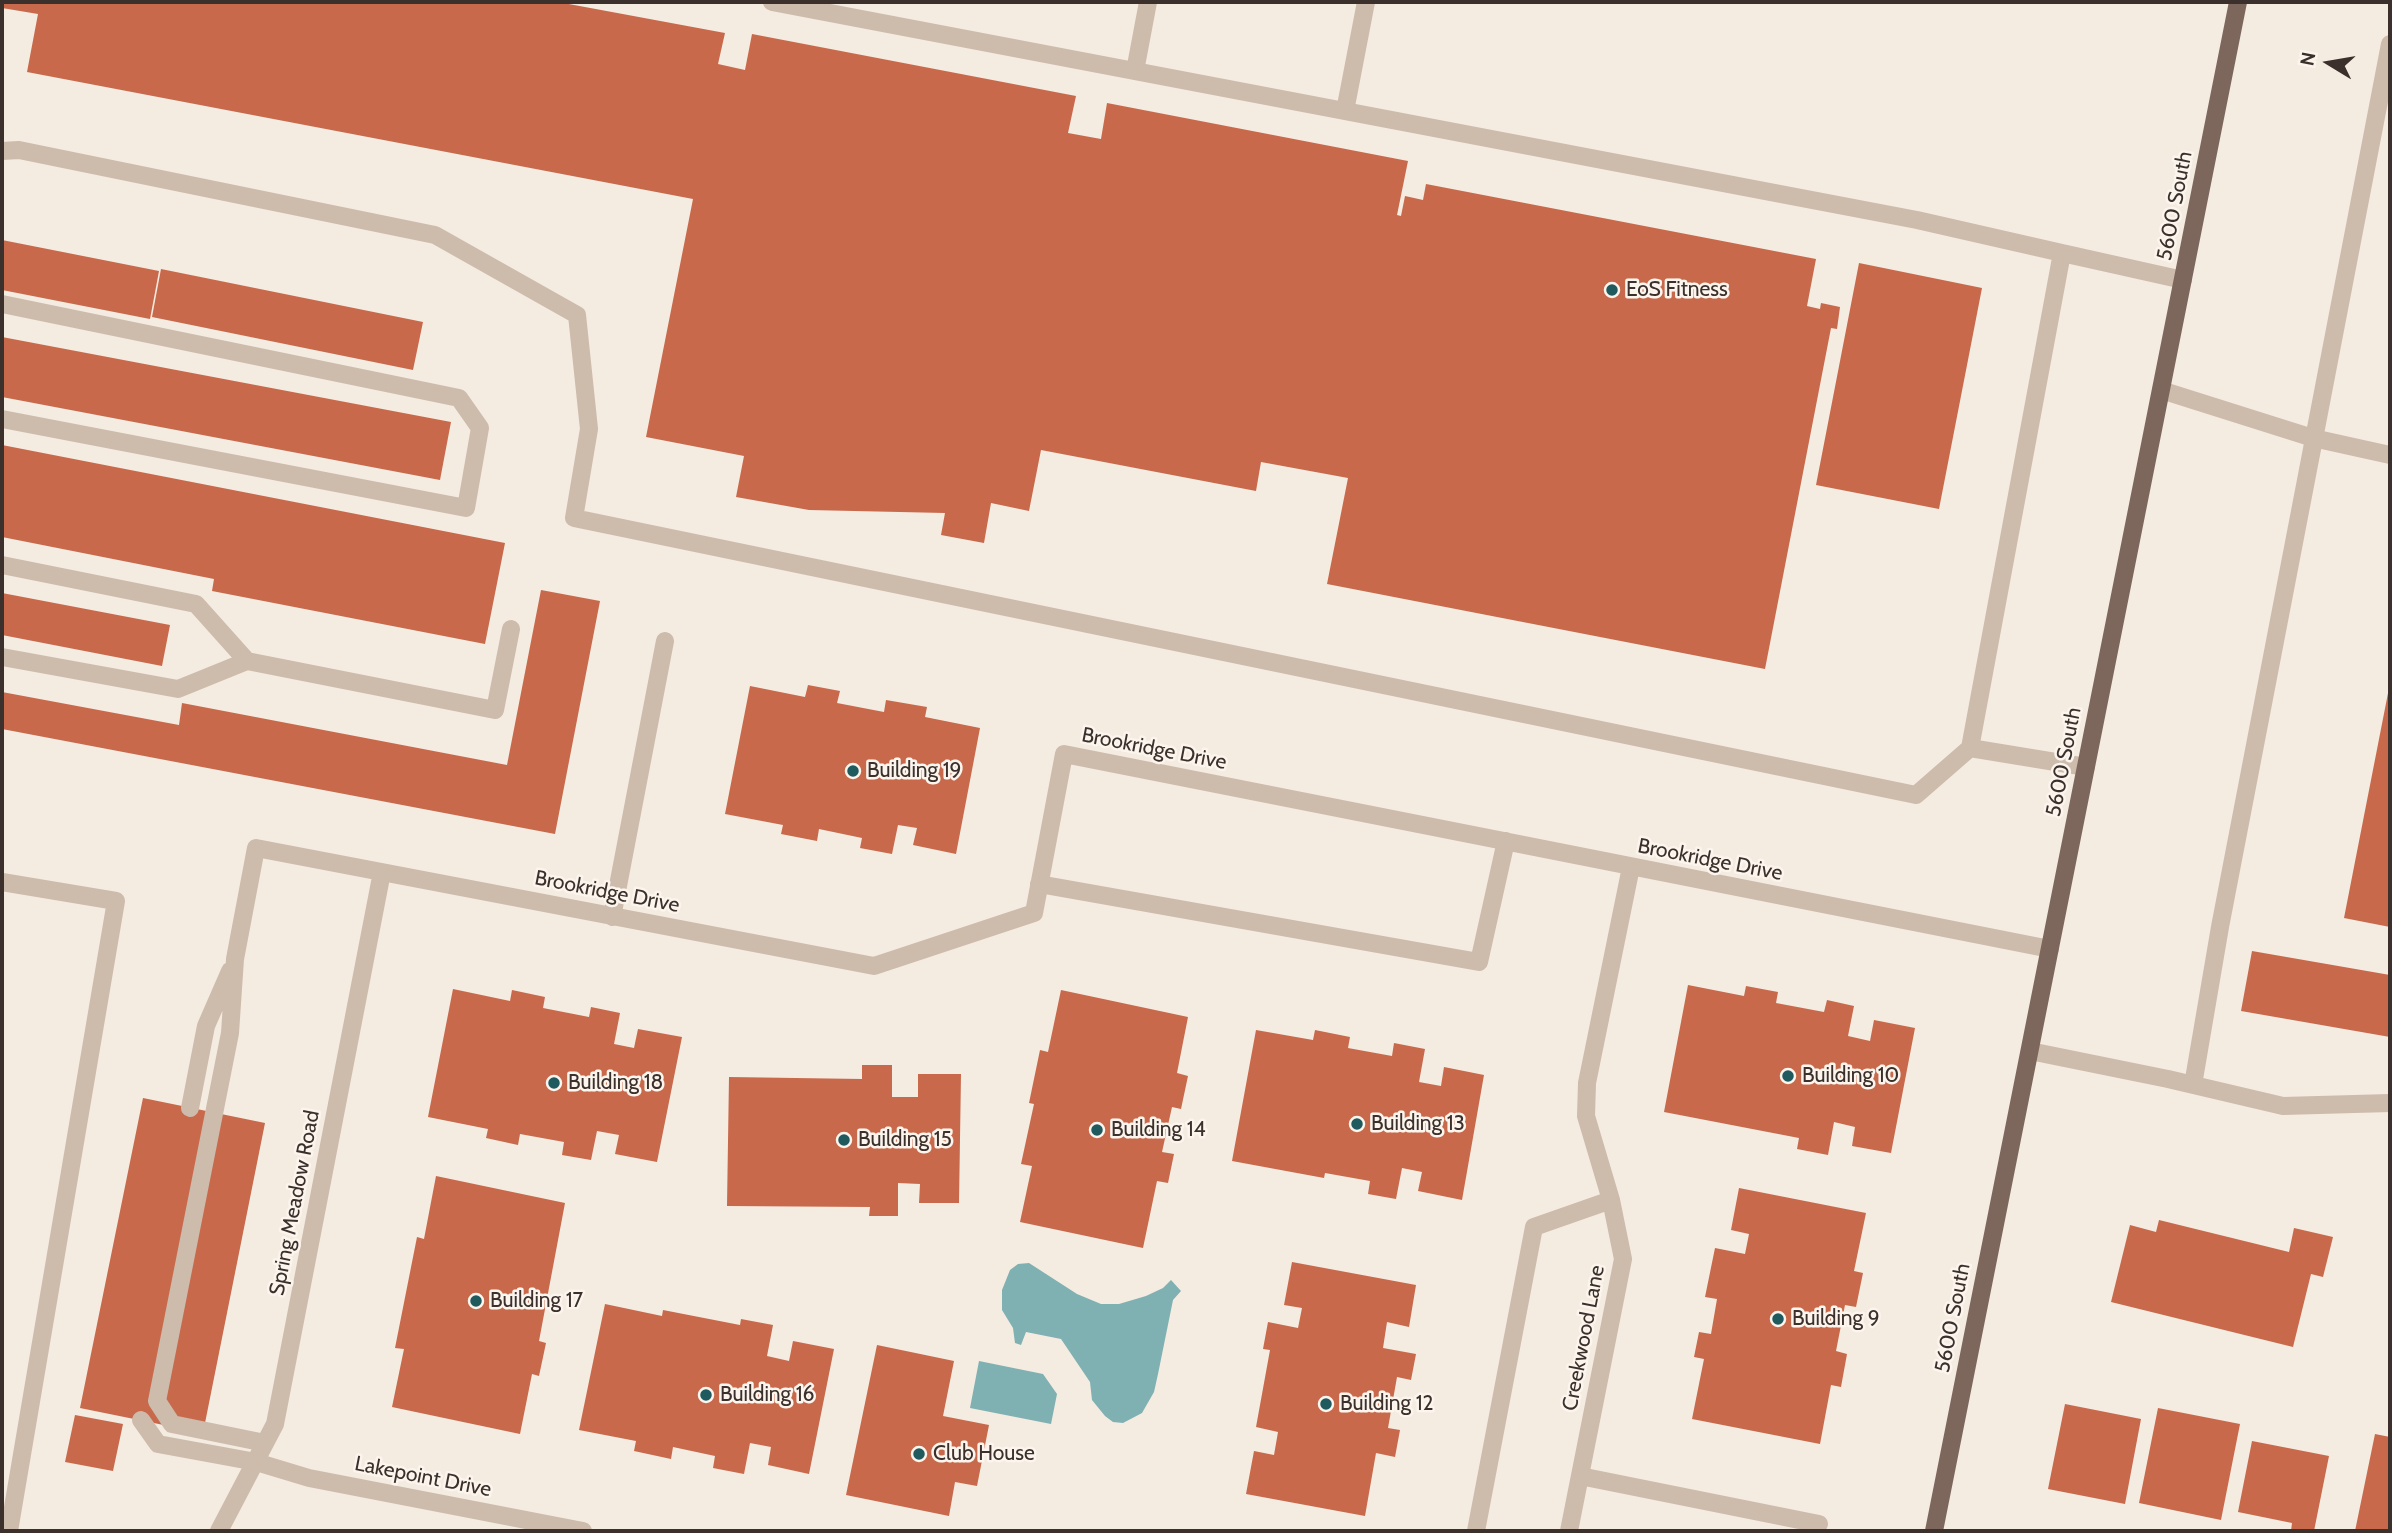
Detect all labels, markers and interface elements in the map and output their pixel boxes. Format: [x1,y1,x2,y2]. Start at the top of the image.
north arrow [2294,28,2364,98]
text: N [2295,50,2320,68]
street label: 5600 South [2152,149,2198,263]
place label: EoS Fitness [1626,277,1728,303]
marker: EoS Fitness [1604,282,1620,298]
street label: 5600 South [2041,705,2087,819]
street label: Brookridge Drive [1079,723,1229,775]
place label: Building 19 [867,758,962,784]
marker: Building 19 [845,763,861,779]
street label: Brookridge Drive [1635,834,1785,886]
street label: Brookridge Drive [532,866,682,918]
place label: Building 10 [1802,1063,1899,1089]
marker: Building 10 [1780,1068,1796,1084]
place label: Building 18 [568,1070,663,1096]
marker: Building 18 [546,1075,562,1091]
street label: Spring Meadow Road [265,1108,325,1298]
place label: Building 13 [1371,1111,1465,1137]
marker: Building 13 [1349,1116,1365,1132]
place label: Building 14 [1111,1117,1206,1143]
marker: Building 14 [1089,1122,1105,1138]
place label: Building 15 [858,1127,952,1153]
marker: Building 15 [836,1132,852,1148]
street label: 5600 South [1930,1261,1976,1375]
street label: Creekwood Lane [1558,1263,1610,1413]
place label: Building 17 [490,1288,583,1314]
marker: Building 17 [468,1293,484,1309]
place label: Building 9 [1792,1306,1880,1332]
marker: Building 9 [1770,1311,1786,1327]
place label: Building 16 [720,1382,815,1408]
marker: Building 16 [698,1387,714,1403]
place label: Building 12 [1340,1391,1434,1417]
marker: Building 12 [1318,1396,1334,1412]
place label: Club House [933,1441,1035,1467]
marker: Club House [911,1446,927,1462]
street label: Lakepoint Drive [353,1451,493,1503]

